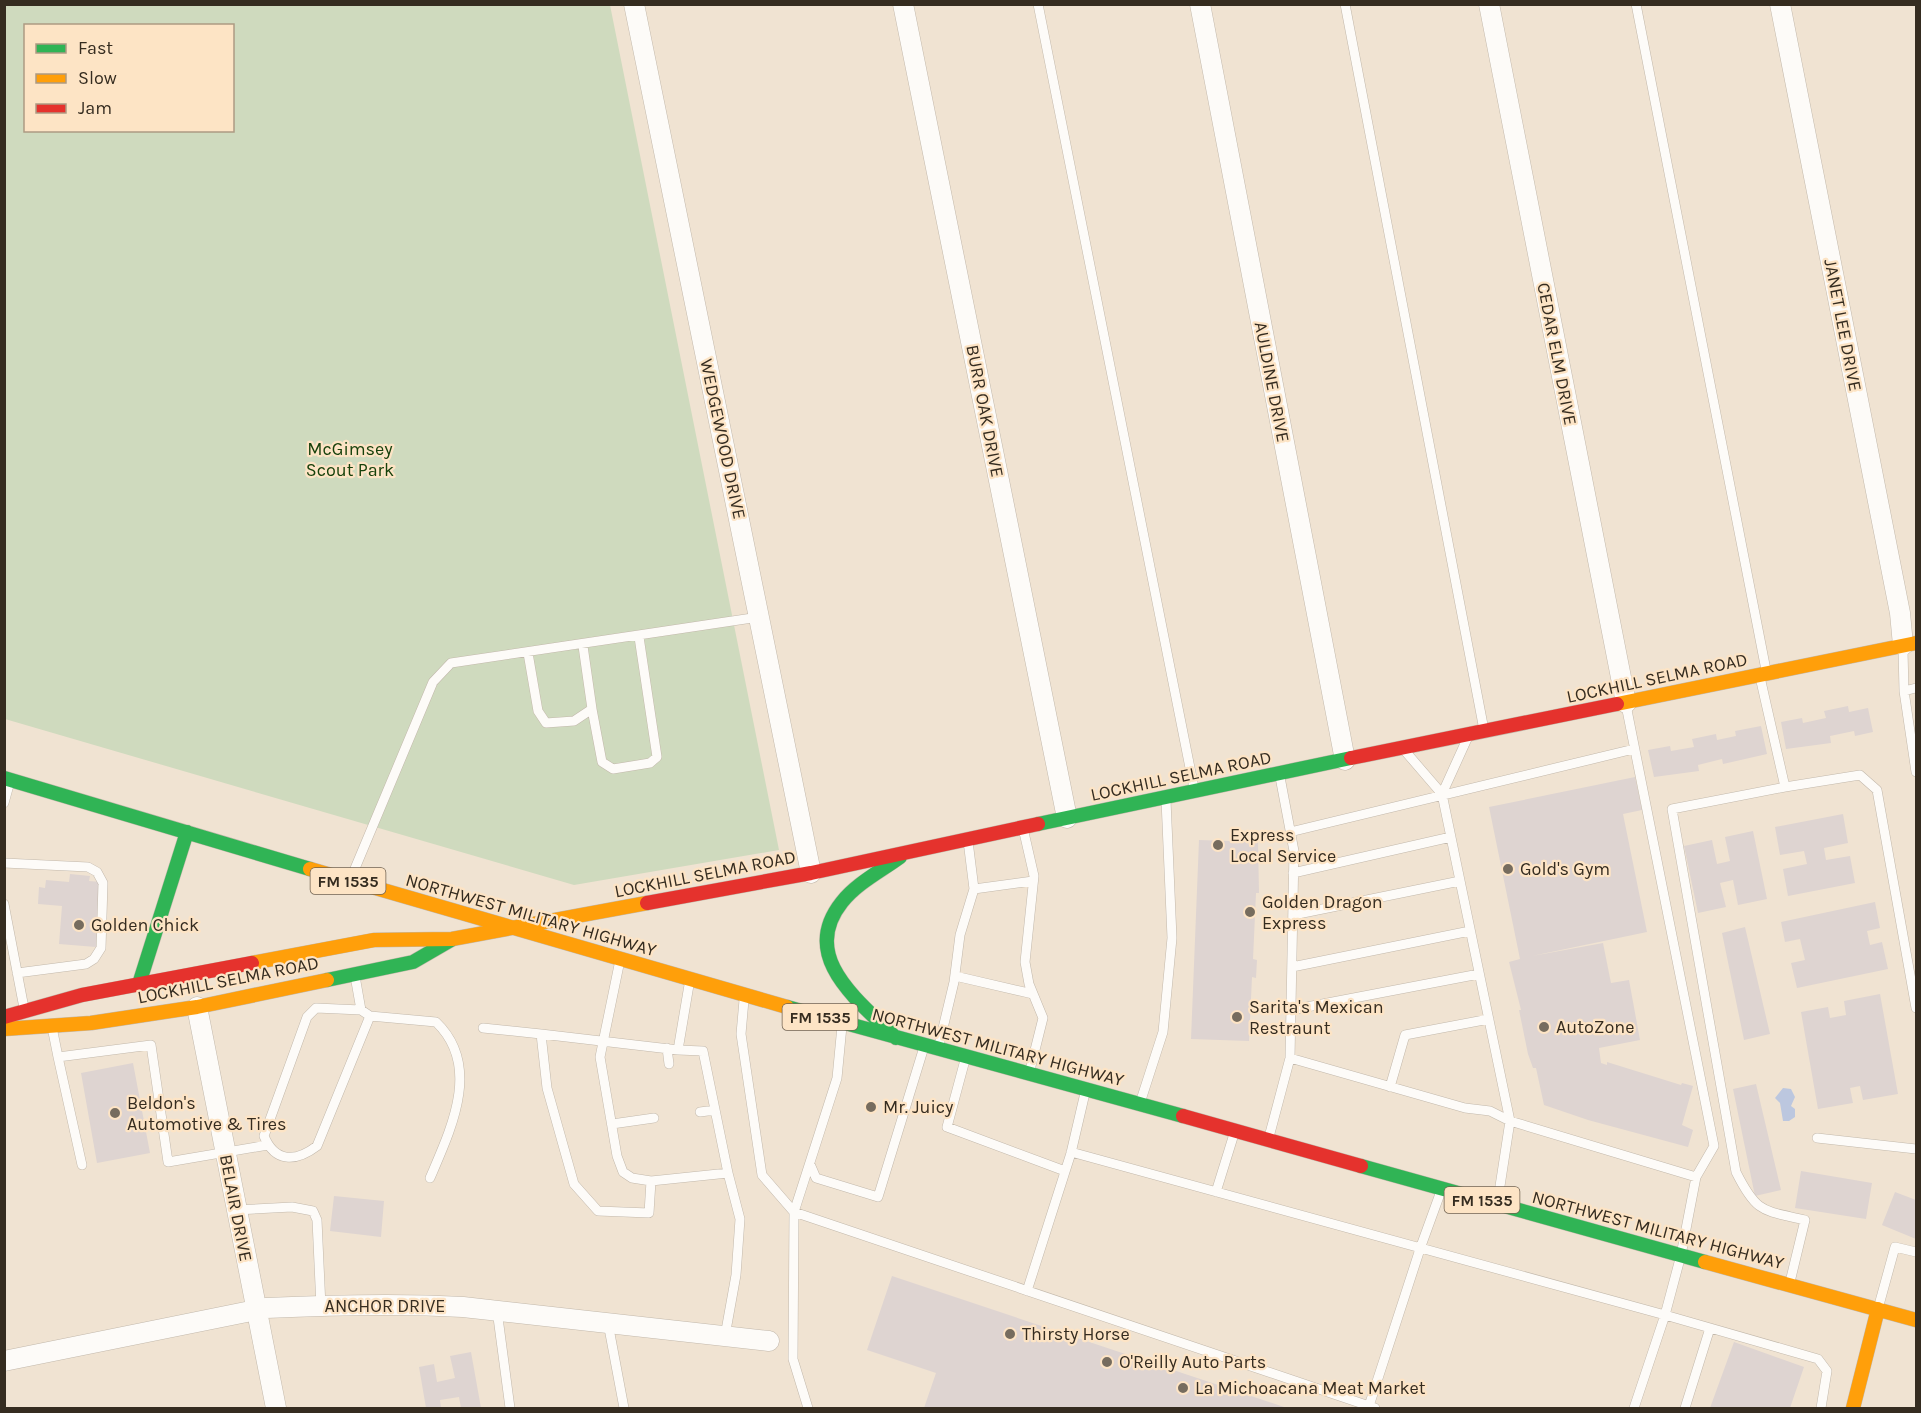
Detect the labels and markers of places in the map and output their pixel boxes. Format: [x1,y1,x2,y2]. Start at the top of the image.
place label: Express Local Service [1230,824,1336,867]
marker: Express Local Service [1211,838,1225,852]
place label: Gold's Gym [1520,858,1610,880]
marker: Gold's Gym [1501,862,1515,876]
place label: Golden Dragon Express [1262,891,1383,934]
marker: Golden Dragon Express [1243,905,1257,919]
place label: Golden Chick [91,914,199,936]
marker: Golden Chick [72,918,86,932]
place label: Sarita's Mexican Restraunt [1249,996,1384,1039]
marker: Sarita's Mexican Restraunt [1230,1010,1244,1024]
place label: AutoZone [1556,1016,1634,1038]
marker: AutoZone [1537,1020,1551,1034]
place label: Beldon's Automotive & Tires [127,1092,287,1135]
place label: Mr. Juicy [883,1096,954,1118]
marker: Mr. Juicy [864,1100,878,1114]
marker: Beldon's Automotive & Tires [108,1106,122,1120]
place label: Thirsty Horse [1022,1323,1130,1345]
marker: Thirsty Horse [1003,1327,1017,1341]
place label: O'Reilly Auto Parts [1119,1351,1266,1373]
marker: O'Reilly Auto Parts [1100,1355,1114,1369]
place label: La Michoacana Meat Market [1195,1377,1426,1399]
marker: La Michoacana Meat Market [1176,1381,1190,1395]

